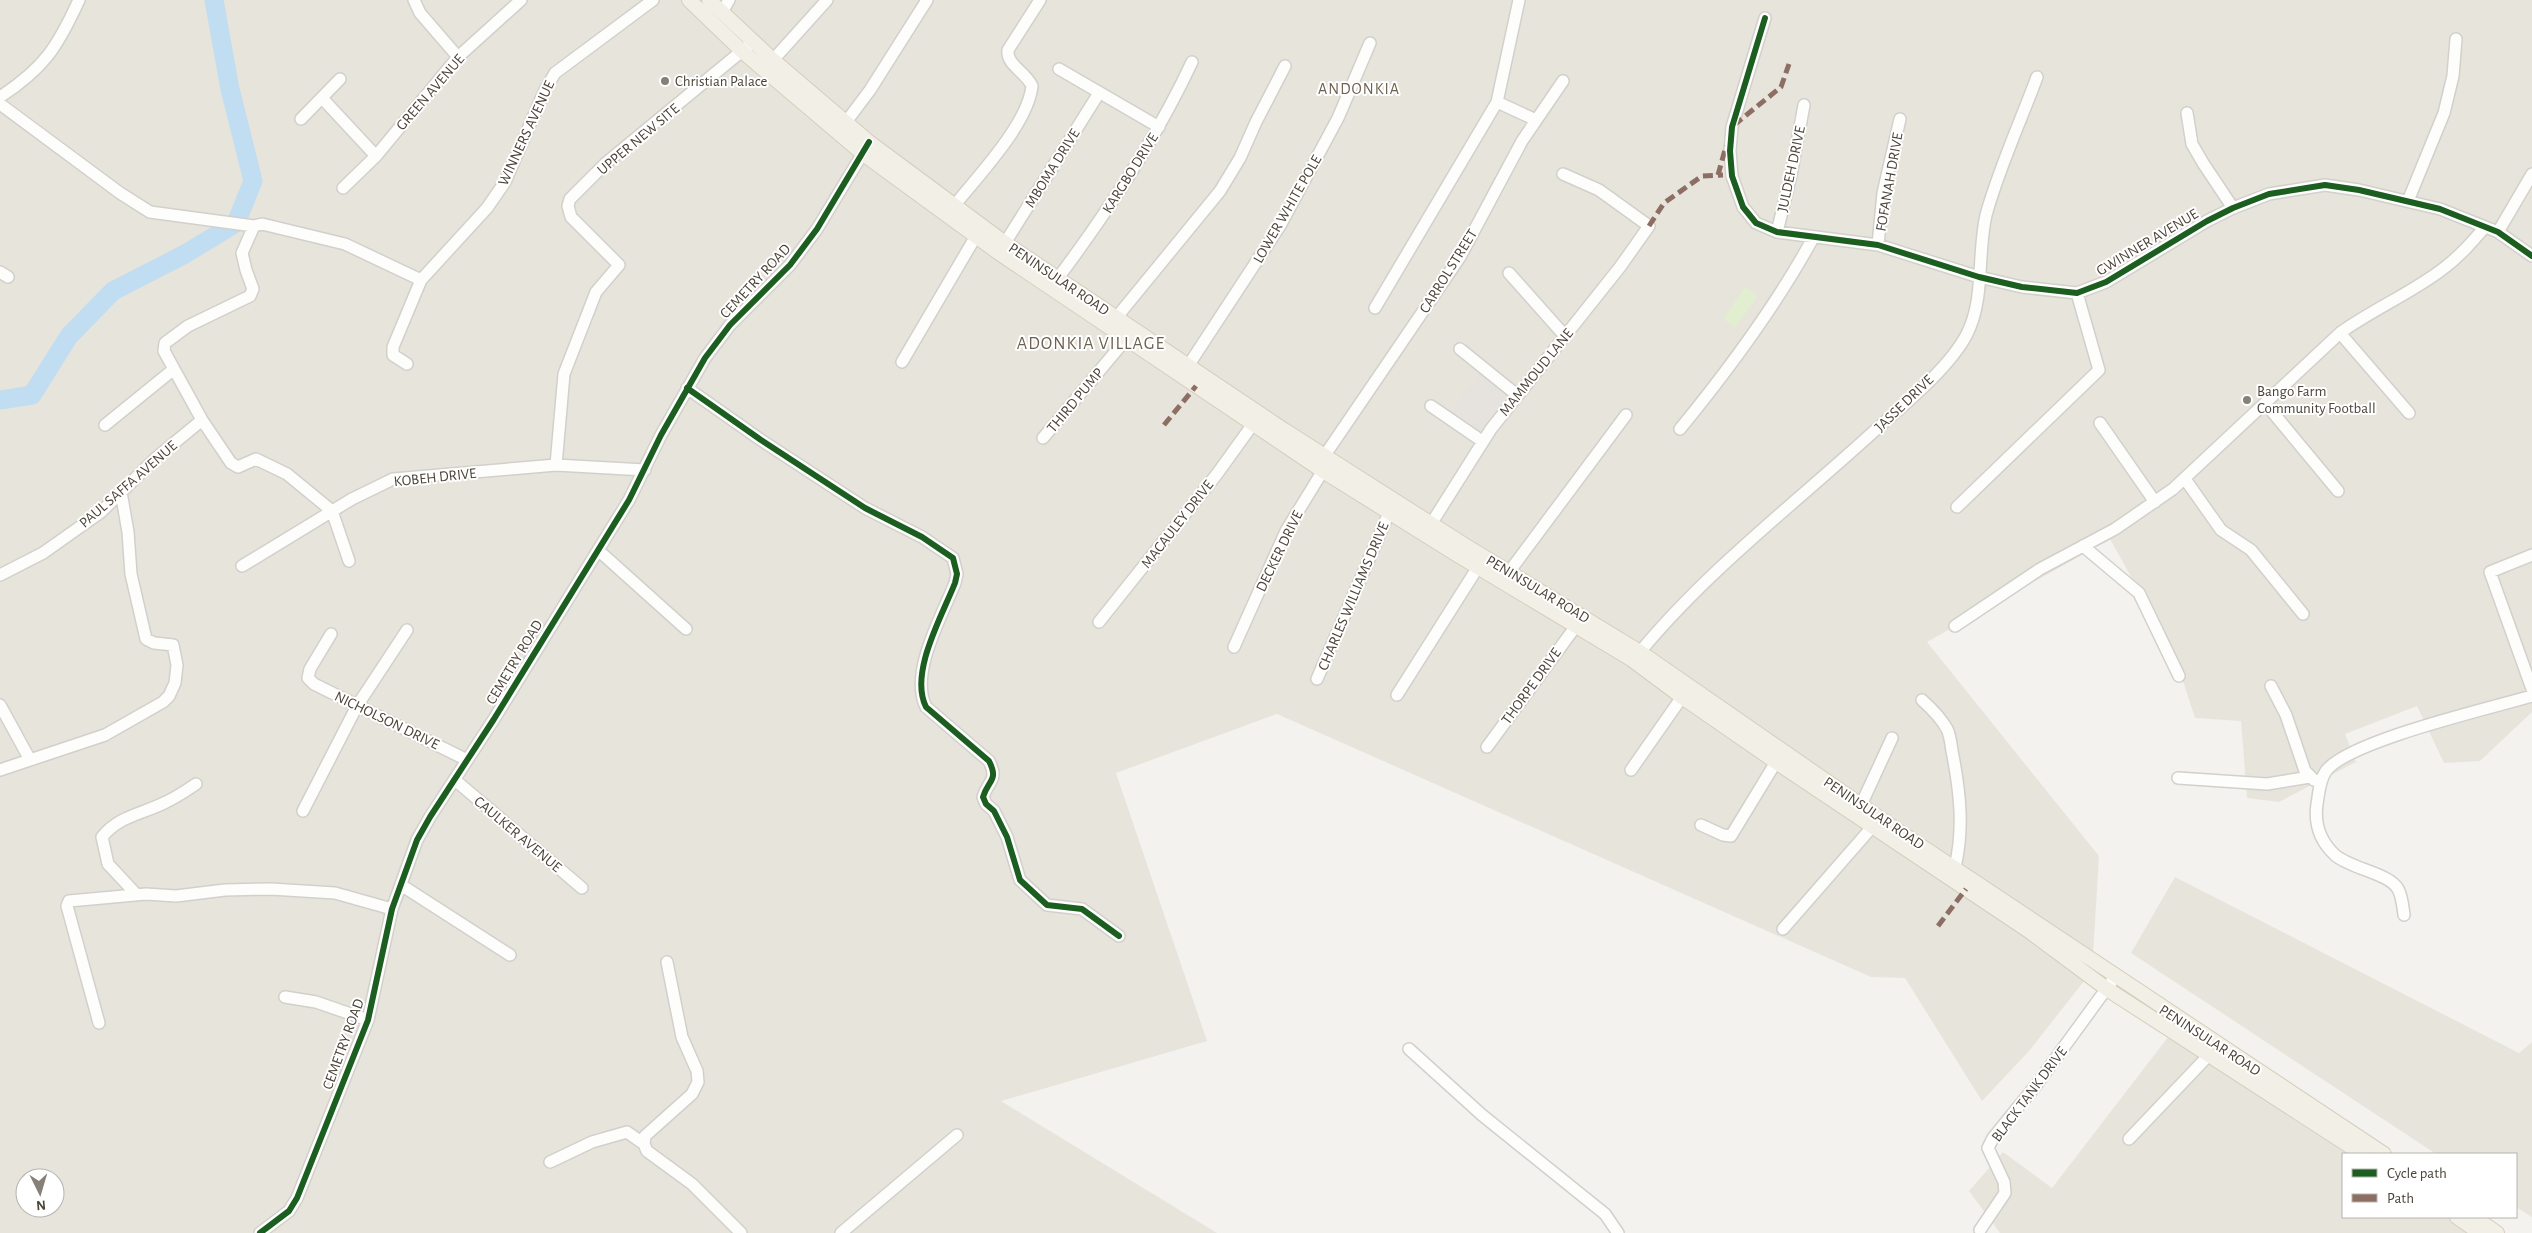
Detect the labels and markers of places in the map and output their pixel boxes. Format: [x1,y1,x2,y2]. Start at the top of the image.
place label: Christian Palace [675,74,768,89]
marker: Christian Palace [659,75,671,87]
place label: Bango Farm Community Football [2257,384,2376,416]
marker: Bango Farm Community Football [2241,394,2253,406]

